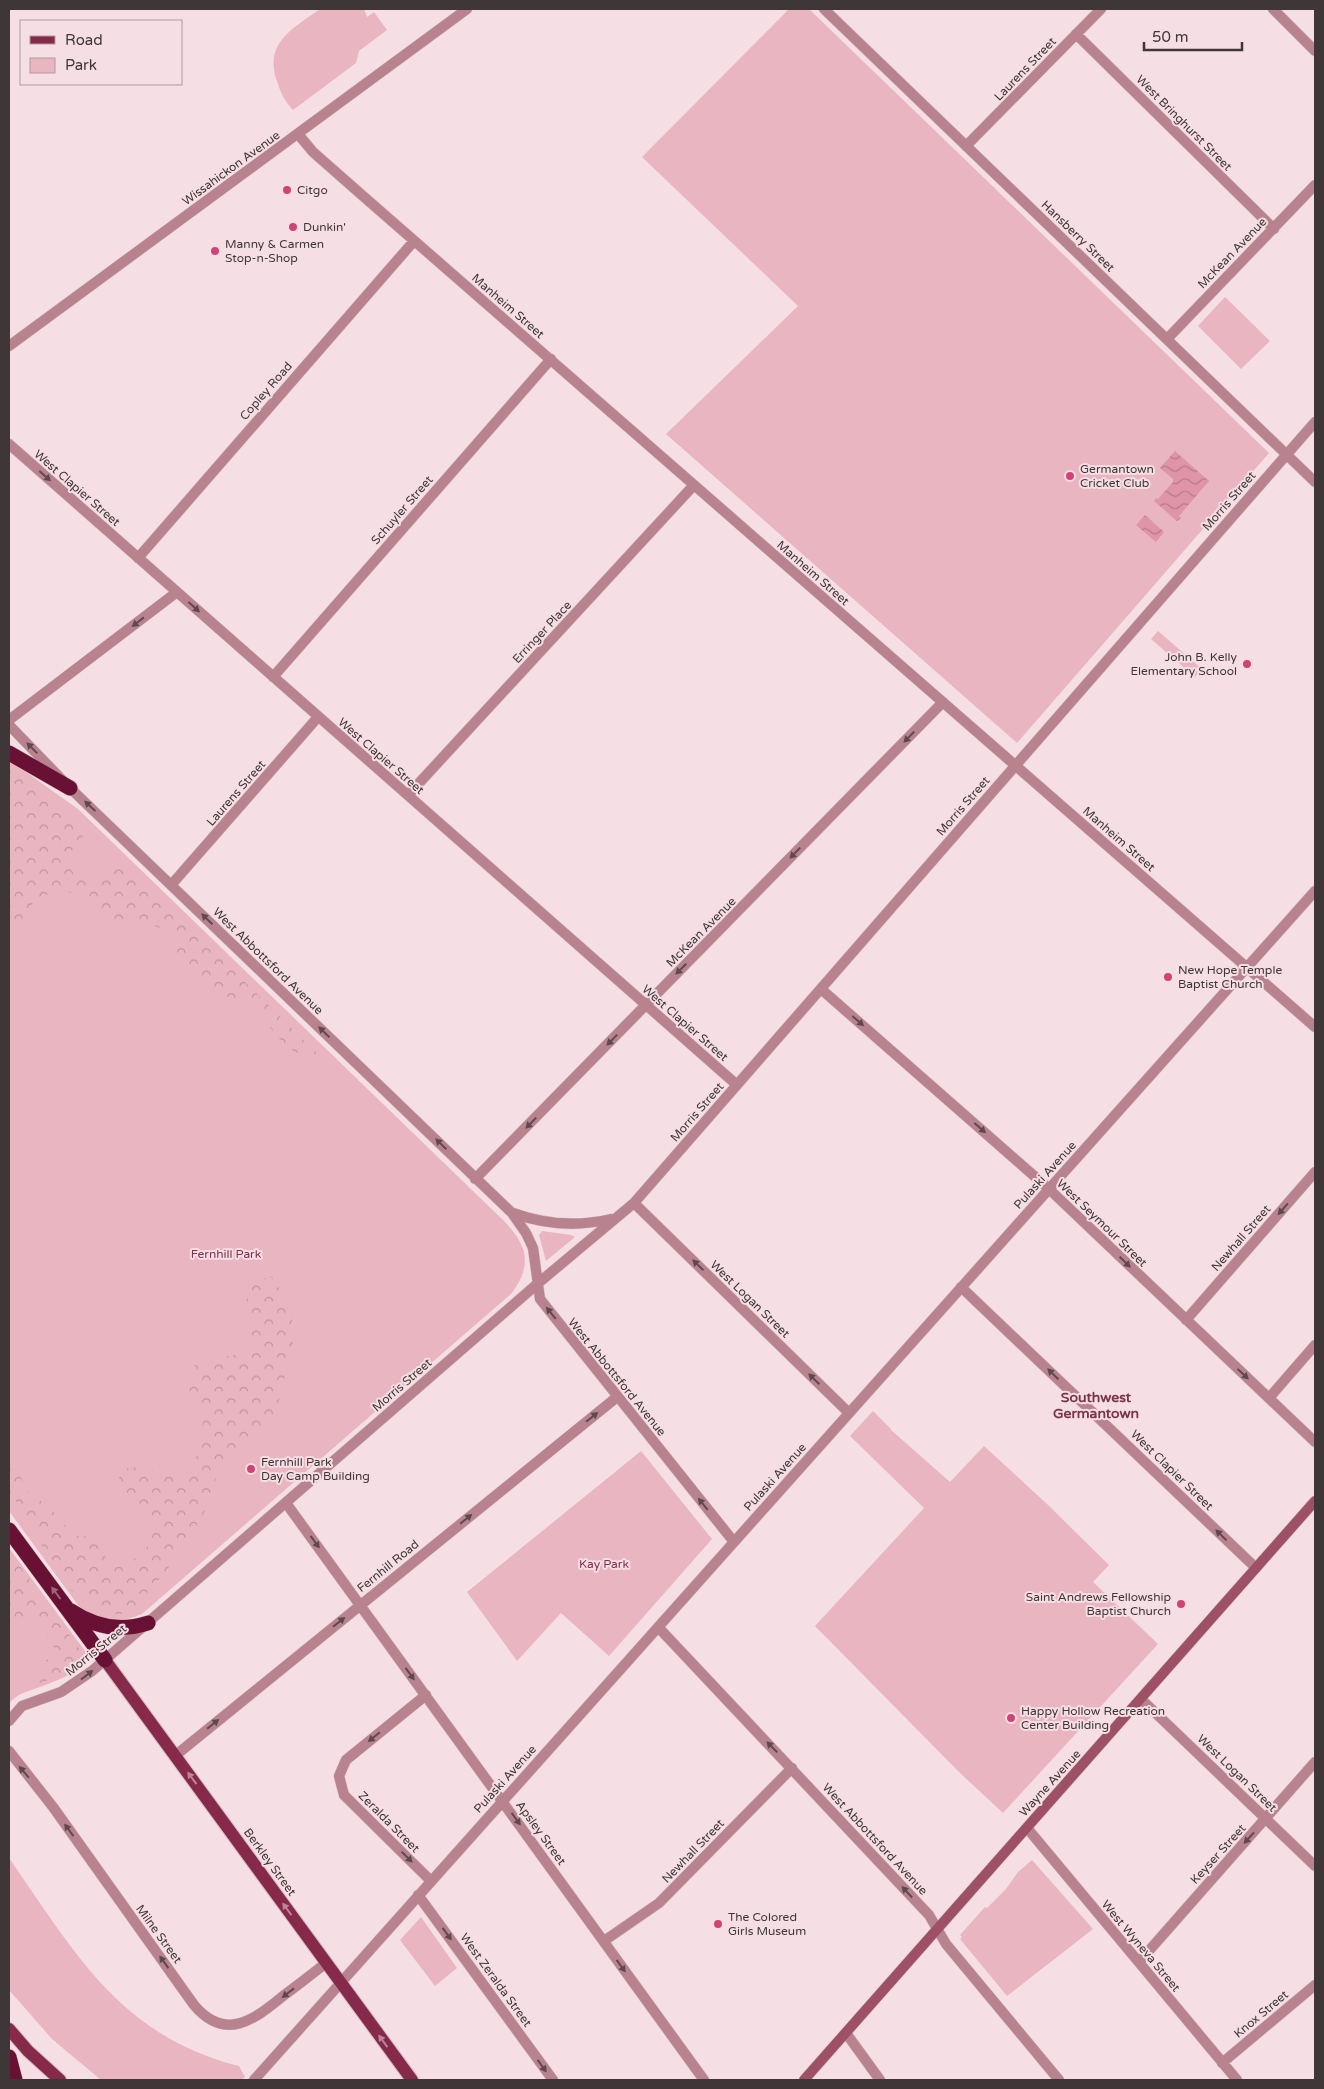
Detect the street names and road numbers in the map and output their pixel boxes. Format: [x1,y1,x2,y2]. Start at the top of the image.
street label: Laurens Street [991,34,1059,104]
street label: West Bringhurst Street [1133,72,1235,174]
street label: Wissahickon Avenue [180,128,283,208]
street label: Hansberry Street [1039,198,1118,275]
street label: McKean Avenue [1195,215,1269,291]
street label: Manheim Street [469,271,547,341]
street label: Copley Road [237,359,295,423]
street label: West Clapier Street [31,447,123,529]
street label: Morris Street [1199,468,1259,534]
street label: Schuyler Street [368,472,436,547]
street label: Manheim Street [774,538,852,608]
street label: Erringer Place [510,598,575,666]
street label: West Clapier Street [335,715,427,797]
street label: Laurens Street [204,757,269,829]
street label: Morris Street [933,773,993,839]
street label: Manheim Street [1080,804,1158,874]
street label: McKean Avenue [663,894,739,970]
street label: West Abbottsford Avenue [210,905,326,1017]
street label: West Clapier Street [639,982,731,1064]
street label: Morris Street [667,1079,727,1145]
street label: Pulaski Avenue [1011,1138,1079,1212]
street label: West Seymour Street [1054,1176,1150,1270]
street label: Newhall Street [1208,1202,1274,1274]
street label: West Logan Street [707,1257,793,1341]
street label: West Abbottsford Avenue [565,1315,669,1439]
street label: Morris Street [369,1355,435,1415]
street label: West Clapier Street [1128,1427,1216,1513]
street label: Pulaski Avenue [741,1440,809,1514]
street label: Fernhill Road [354,1537,422,1595]
street label: Morris Street [63,1621,130,1679]
street label: West Logan Street [1194,1731,1280,1815]
street label: Pulaski Avenue [471,1742,539,1816]
street label: Wayne Avenue [1016,1747,1084,1819]
street label: West Abbottsford Avenue [820,1780,931,1898]
street label: Zeralda Street [356,1789,423,1856]
street label: Apsley Street [513,1798,569,1868]
street label: Newhall Street [659,1816,727,1886]
street label: Keyser Street [1187,1821,1249,1887]
street label: Berkley Street [241,1826,299,1899]
street label: West Wyneva Street [1099,1898,1184,1995]
street label: Milne Street [133,1902,185,1966]
street label: West Zeralda Street [457,1930,535,2030]
street label: Knox Street [1231,1987,1291,2041]

